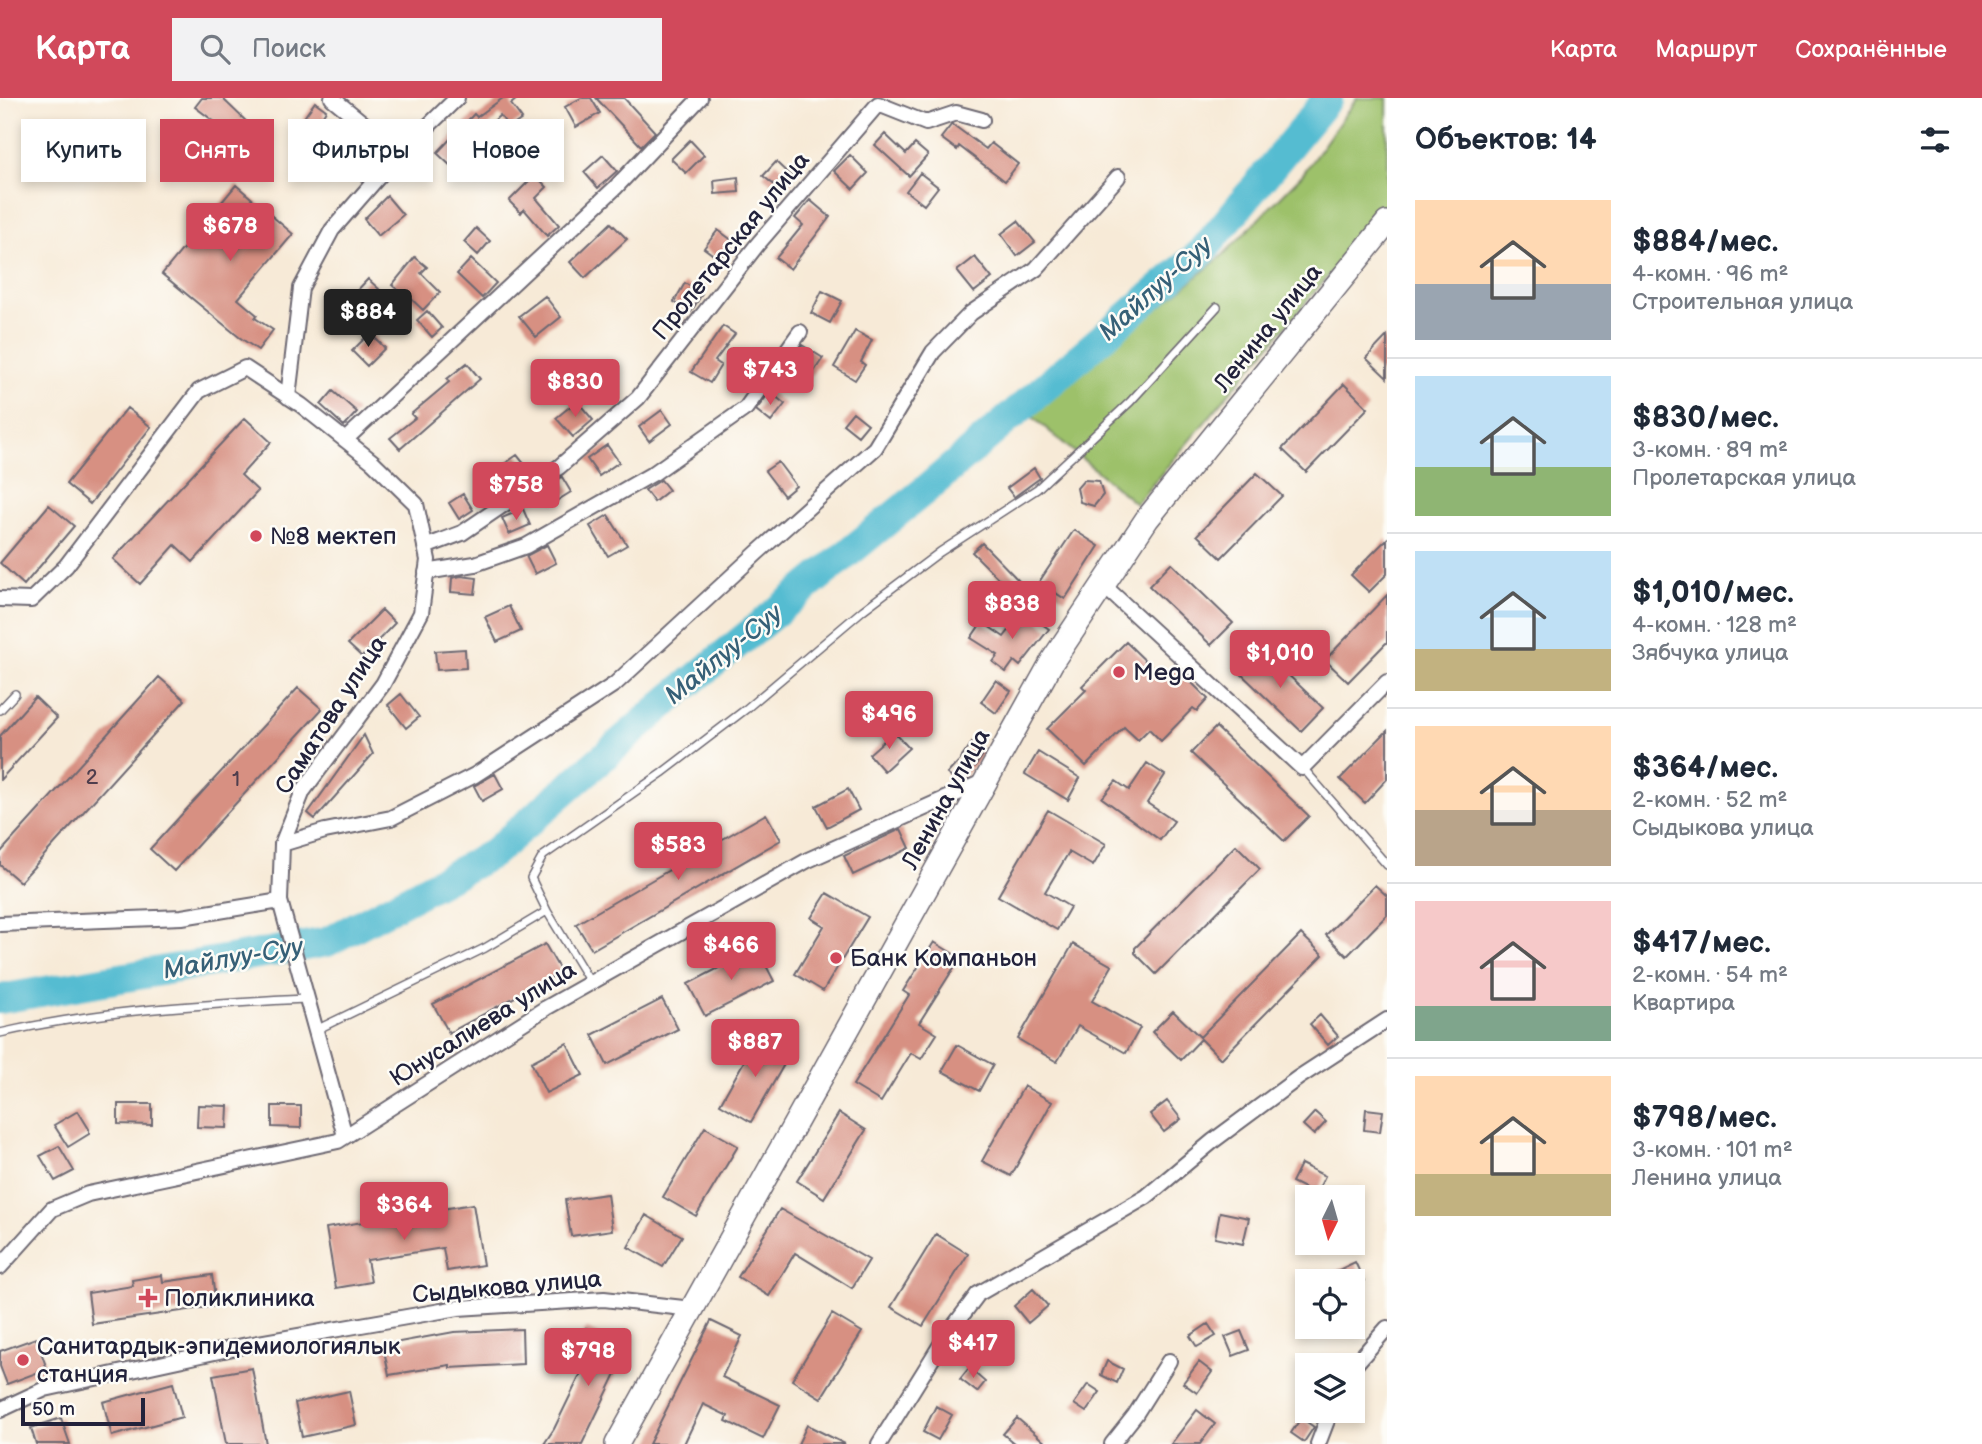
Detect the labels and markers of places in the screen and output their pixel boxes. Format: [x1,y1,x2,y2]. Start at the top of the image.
pin: $678 [189,204,271,263]
pin: $884 [327,289,409,349]
pin: $743 [729,348,811,407]
pin: $830 [534,360,616,419]
pin: $758 [475,462,557,522]
place label: №8 мектеп [270,522,397,551]
marker: №8 мектеп [248,528,264,544]
pin: $838 [971,582,1053,641]
pin: $1,010 [1223,630,1337,690]
place label: Mega [1133,658,1195,687]
marker: Mega [1111,664,1127,680]
pin: $496 [848,692,930,751]
pin: $583 [637,822,719,882]
pin: $466 [690,922,772,982]
place label: Банк Компаньон [850,944,1037,973]
marker: Банк Компаньон [828,950,844,966]
pin: $887 [714,1020,796,1079]
pin: $364 [363,1182,445,1242]
place label: Поликлиника [164,1284,315,1313]
marker: Поликлиника [138,1288,158,1308]
pin: $417 [932,1320,1014,1380]
pin: $798 [547,1328,629,1388]
place label: Санитардык-эпидемиологиялык станция [37,1332,401,1389]
marker: Санитардык-эпидемиологиялык станция [15,1352,31,1368]

